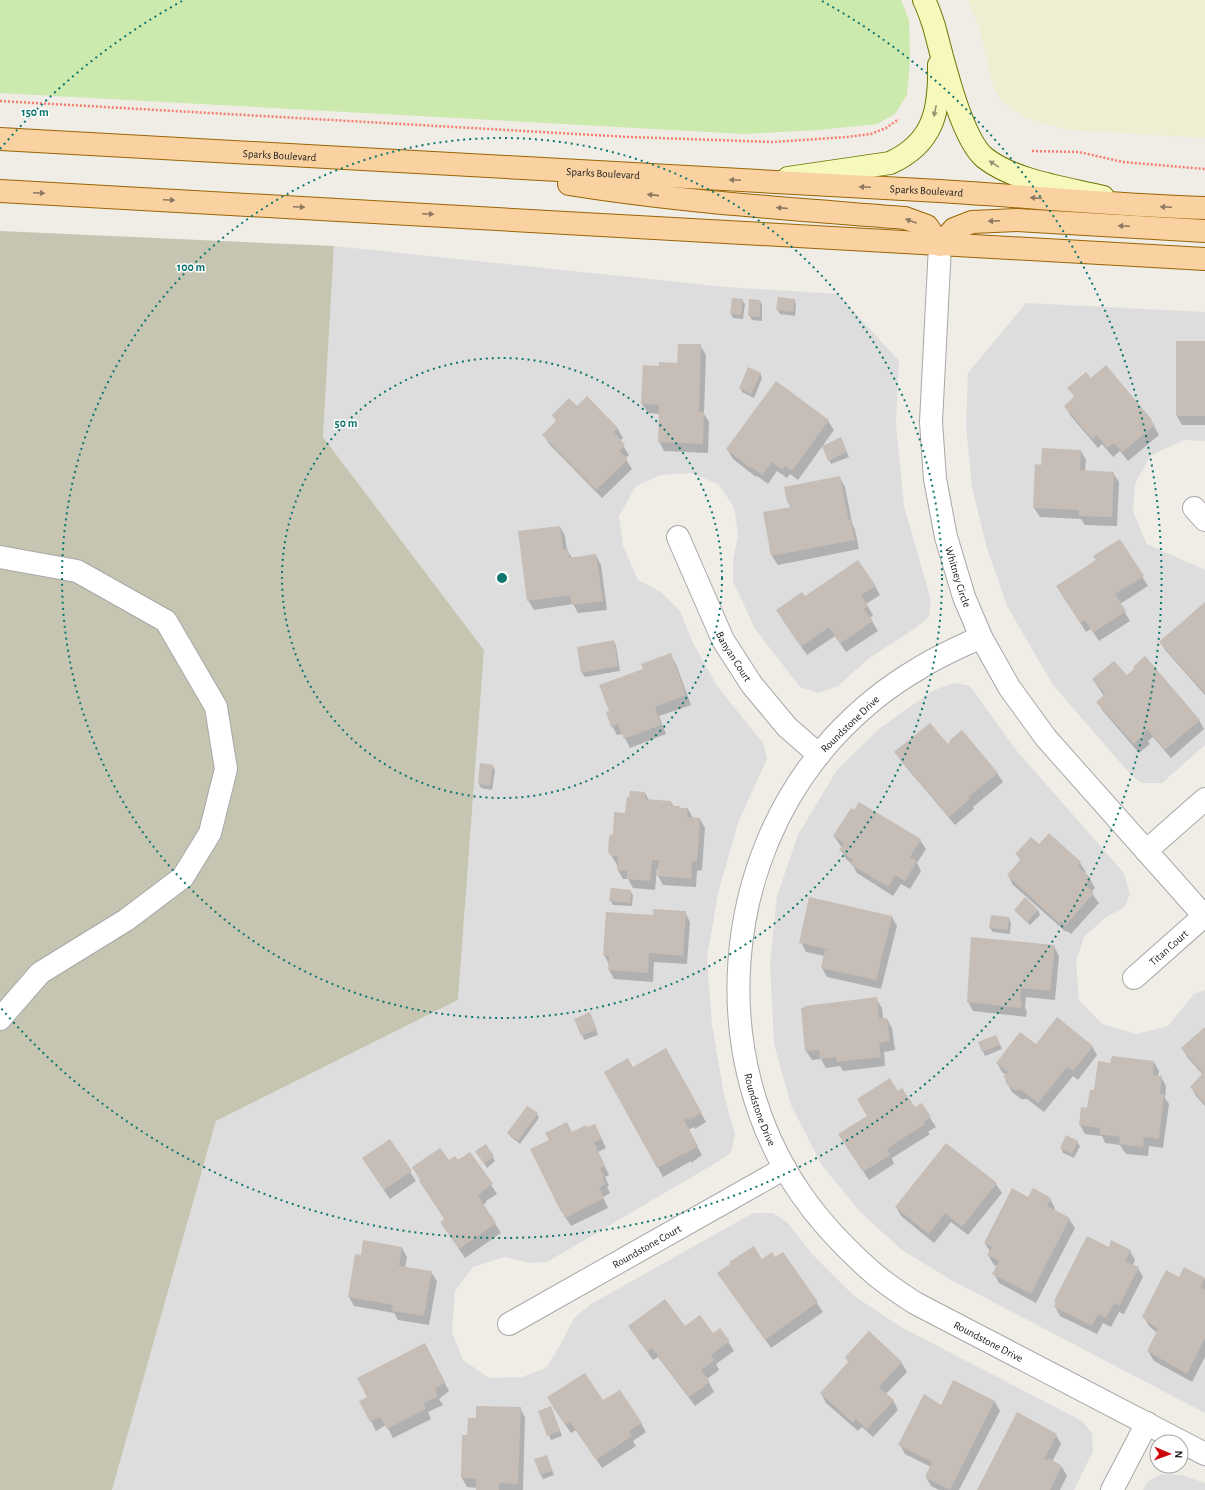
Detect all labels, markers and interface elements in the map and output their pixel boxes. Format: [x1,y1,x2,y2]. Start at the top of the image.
one-way arrow [932,105,938,117]
text: 150 m [21,106,49,118]
street label: Sparks Boulevard [242,148,317,163]
one-way arrow [988,160,1000,167]
street label: Sparks Boulevard [566,166,640,181]
one-way arrow [729,177,741,184]
one-way arrow [859,183,871,190]
street label: Sparks Boulevard [890,183,964,198]
one-way arrow [33,189,45,196]
one-way arrow [647,191,659,198]
one-way arrow [1030,194,1042,201]
one-way arrow [163,196,175,203]
one-way arrow [293,204,306,210]
one-way arrow [776,204,788,211]
one-way arrow [1159,204,1172,210]
one-way arrow [422,211,434,218]
one-way arrow [905,217,917,223]
one-way arrow [987,218,1000,224]
one-way arrow [1118,223,1130,230]
text: 100 m [177,261,205,273]
text: 50 m [335,417,358,429]
street label: Whitney Circle [944,545,973,609]
centre of rings [495,571,509,585]
street label: Banyan Court [714,630,754,684]
street label: Roundstone Drive [819,694,881,754]
street label: Titan Court [1147,927,1190,967]
street label: Roundstone Drive [743,1072,778,1148]
street label: Roundstone Court [610,1222,683,1270]
street label: Roundstone Drive [952,1319,1025,1364]
north arrow [1149,1434,1189,1474]
text: N [1173,1450,1184,1458]

